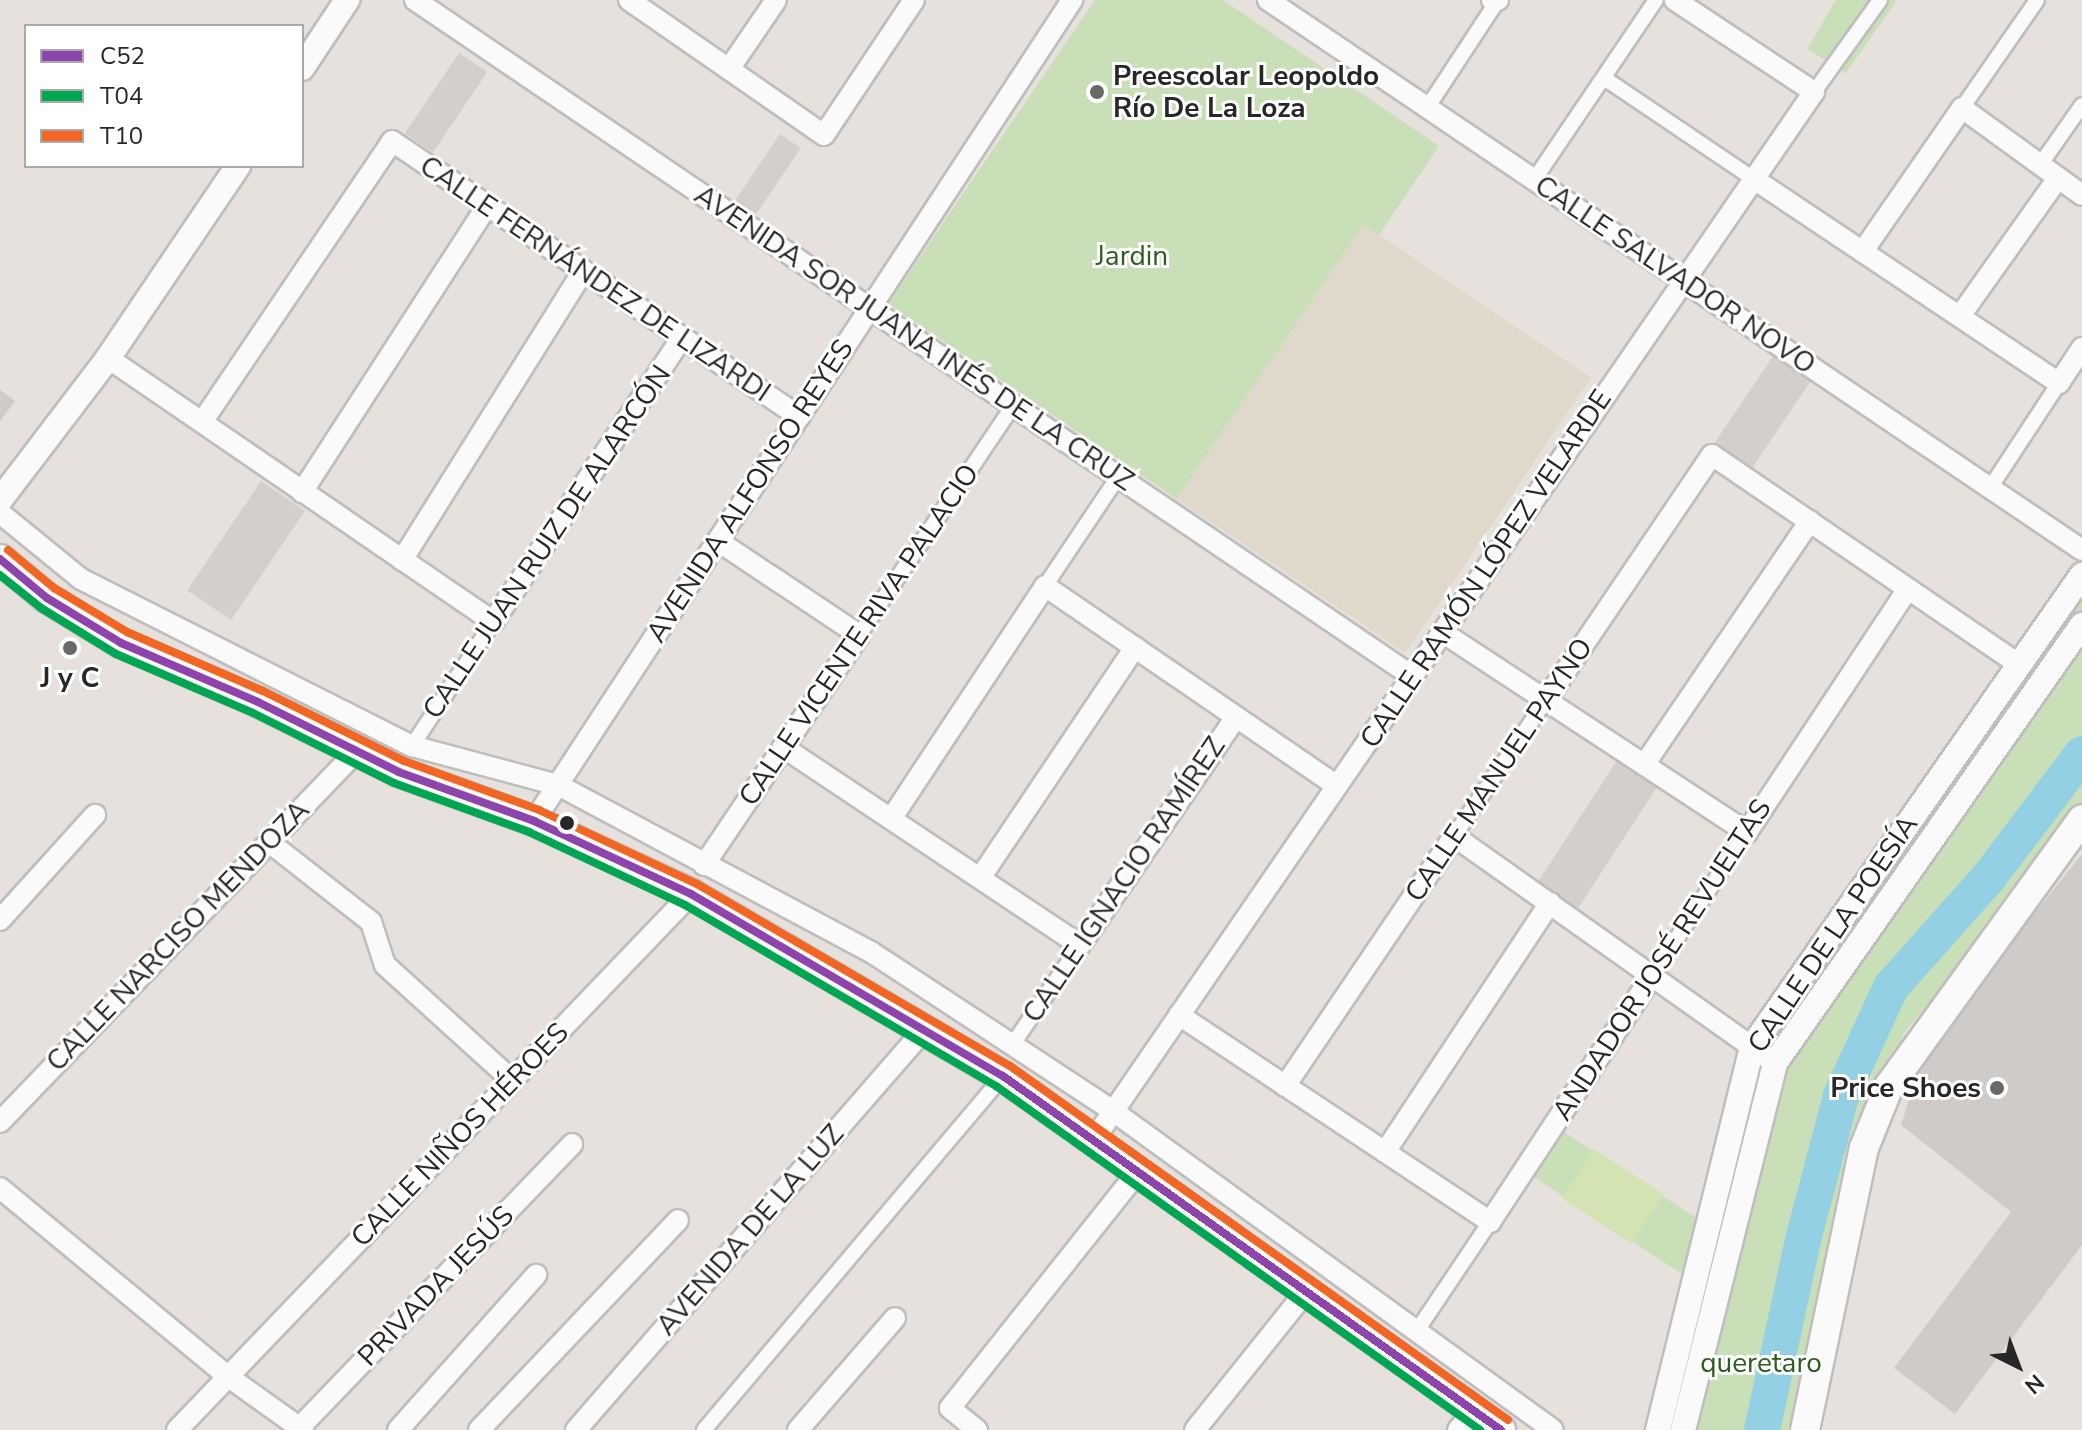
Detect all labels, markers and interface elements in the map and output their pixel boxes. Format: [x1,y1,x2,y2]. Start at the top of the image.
legend [24,24,304,168]
text: C52 [100,40,145,72]
place label: Preescolar Leopoldo Río De La Loza [1113,59,1379,125]
text: T04 [100,80,143,112]
marker: Preescolar Leopoldo Río De La Loza [1088,83,1106,101]
text: T10 [100,120,143,152]
street label: CALLE FERNÁNDEZ DE LIZARDI [413,149,777,409]
street label: CALLE SALVADOR NOVO [1528,168,1822,382]
street label: AVENIDA SOR JUANA INÉS DE LA CRUZ [688,178,1140,498]
park label: Jardin [1096,239,1168,273]
street label: AVENIDA ALFONSO REYES [639,333,861,649]
street label: CALLE JUAN RUIZ DE ALARCÓN [416,359,678,725]
street label: CALLE RAMÓN LÓPEZ VELARDE [1353,384,1619,754]
street label: CALLE VICENTE RIVA PALACIO [732,458,986,812]
street label: CALLE MANUEL PAYNO [1398,632,1600,908]
marker: J y C [61,639,79,657]
place label: J y C [41,661,99,695]
street label: CALLE IGNACIO RAMÍREZ [1016,731,1232,1029]
street label: CALLE NARCISO MENDOZA [40,793,316,1079]
street label: ANDADOR JOSÉ REVUELTAS [1545,793,1779,1127]
street label: CALLE DE LA POESÍA [1741,809,1925,1059]
unlabelled marker [559,815,575,831]
street label: CALLE NIÑOS HÉROES [344,1016,576,1254]
place label: Price Shoes [1830,1071,1981,1105]
marker: Price Shoes [1988,1079,2006,1097]
street label: AVENIDA DE LA LUZ [649,1118,851,1342]
street label: PRIVADA JESÚS [351,1199,521,1373]
north arrow [1978,1326,2058,1406]
park label: queretaro [1700,1346,1822,1380]
text: N [2018,1367,2050,1400]

